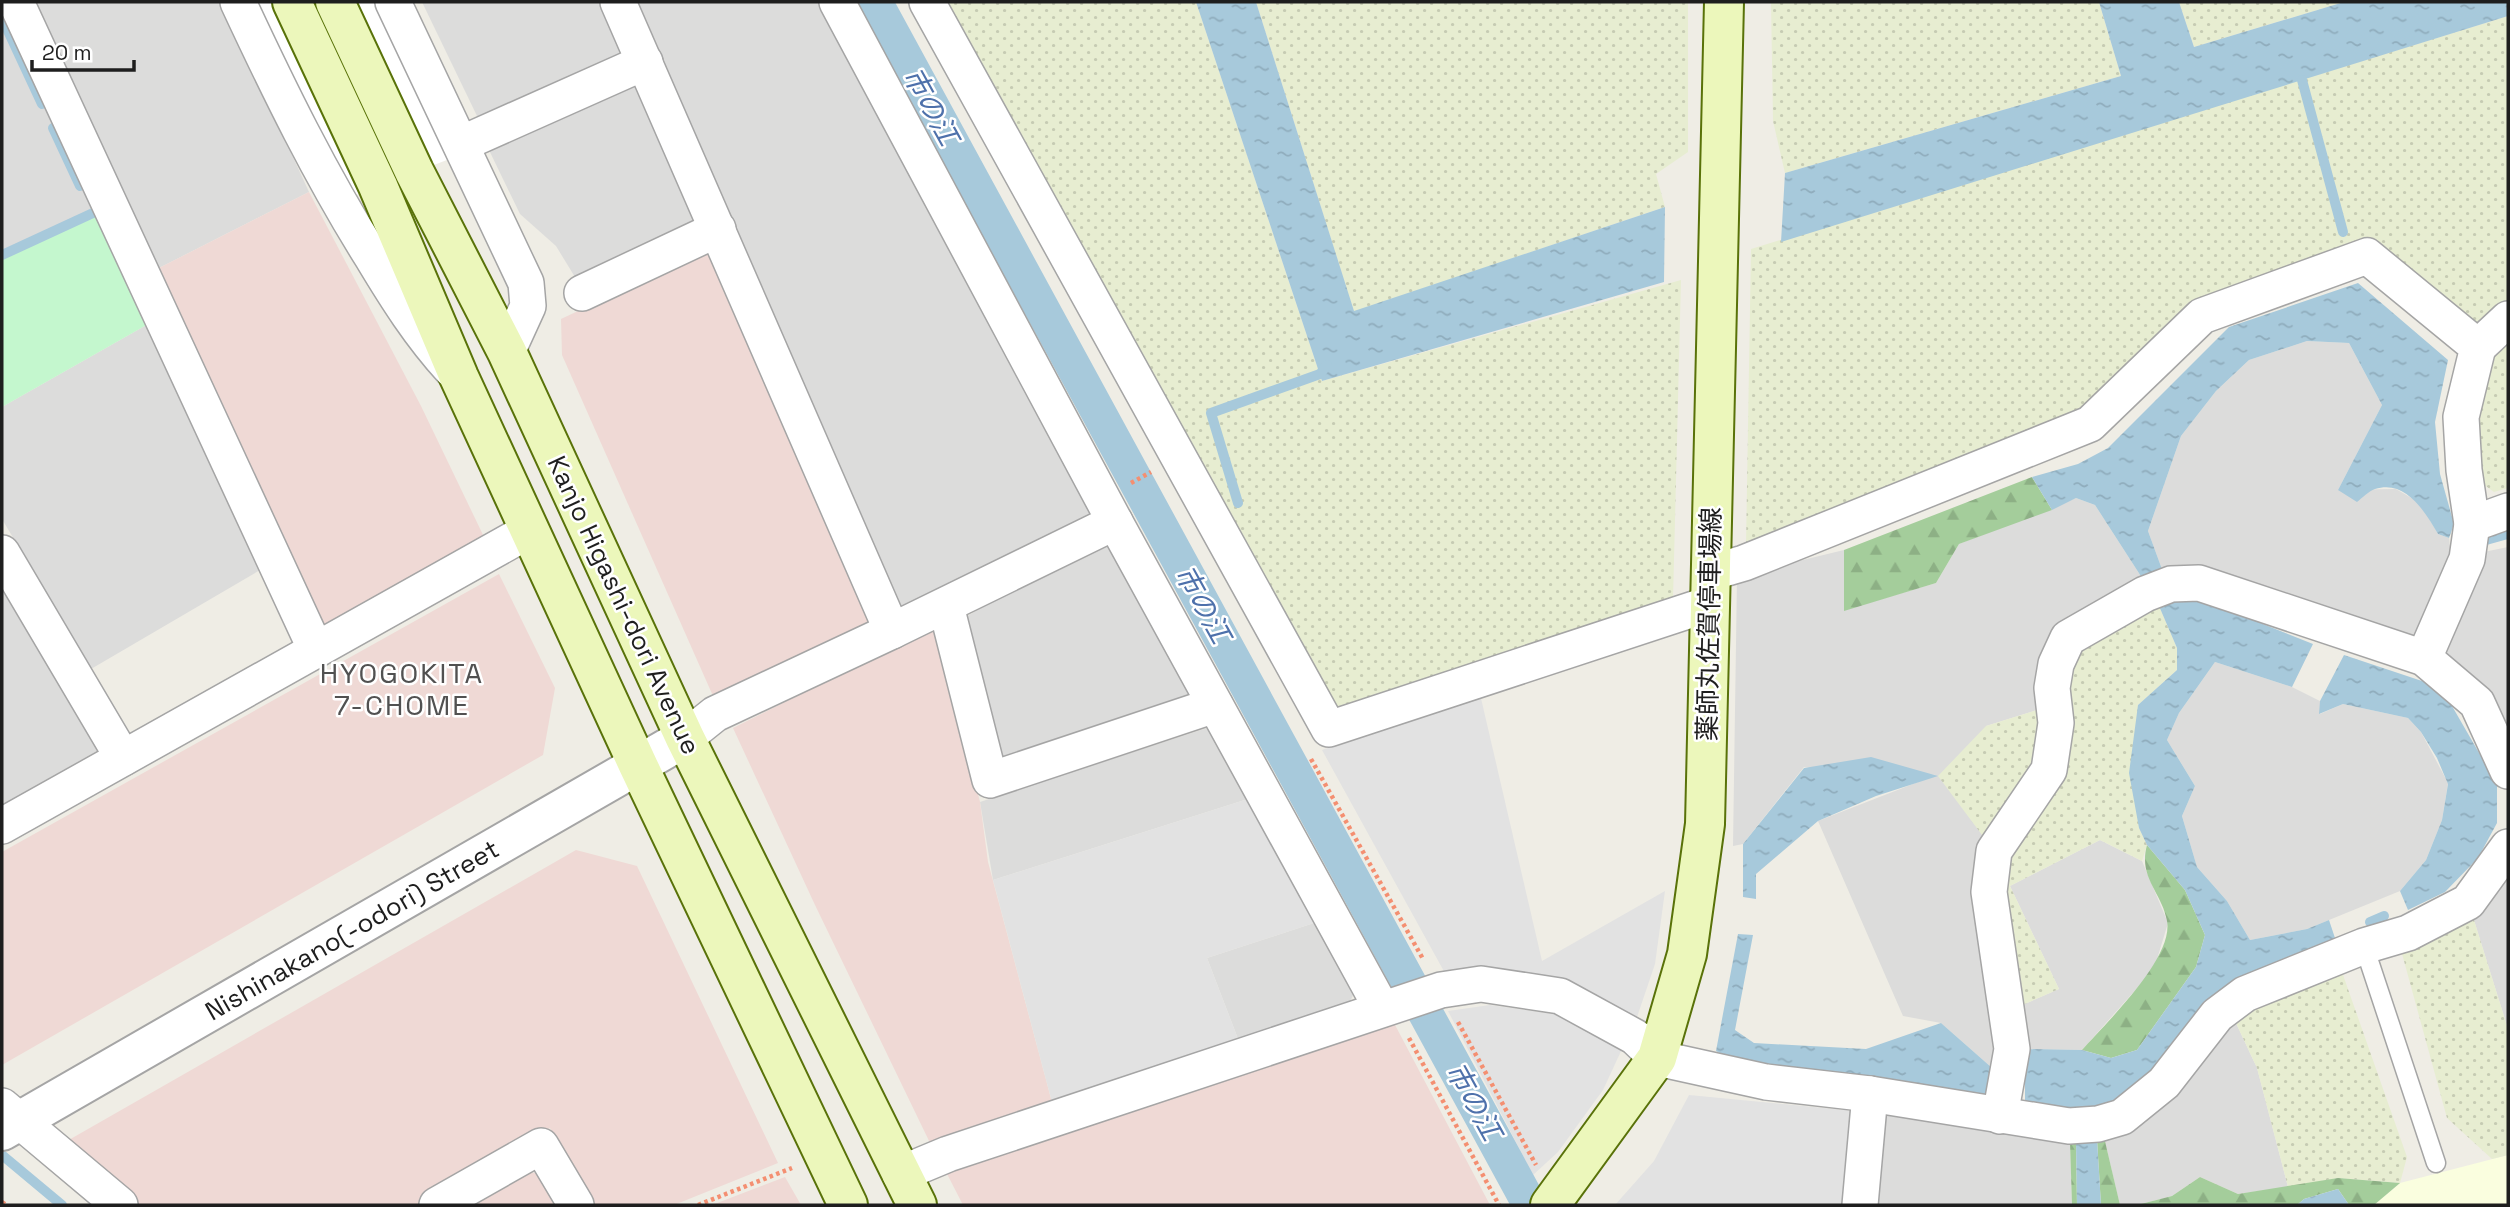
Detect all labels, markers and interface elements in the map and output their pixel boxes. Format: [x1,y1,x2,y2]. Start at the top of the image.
scale bar [32,28,133,72]
text: 20 m [42,39,92,66]
water label: 市の江 [895,61,969,154]
street label: Kanjo Higashi-dori Avenue [540,450,708,760]
street label: 薬師丸佐賀停車場線 [1690,507,1728,741]
water label: 市の江 [1167,559,1241,652]
district label: HYOGOKITA 7-CHOME [320,655,484,723]
street label: Nishinakano(-odori) Street [199,832,505,1028]
water label: 市の江 [1438,1056,1512,1149]

